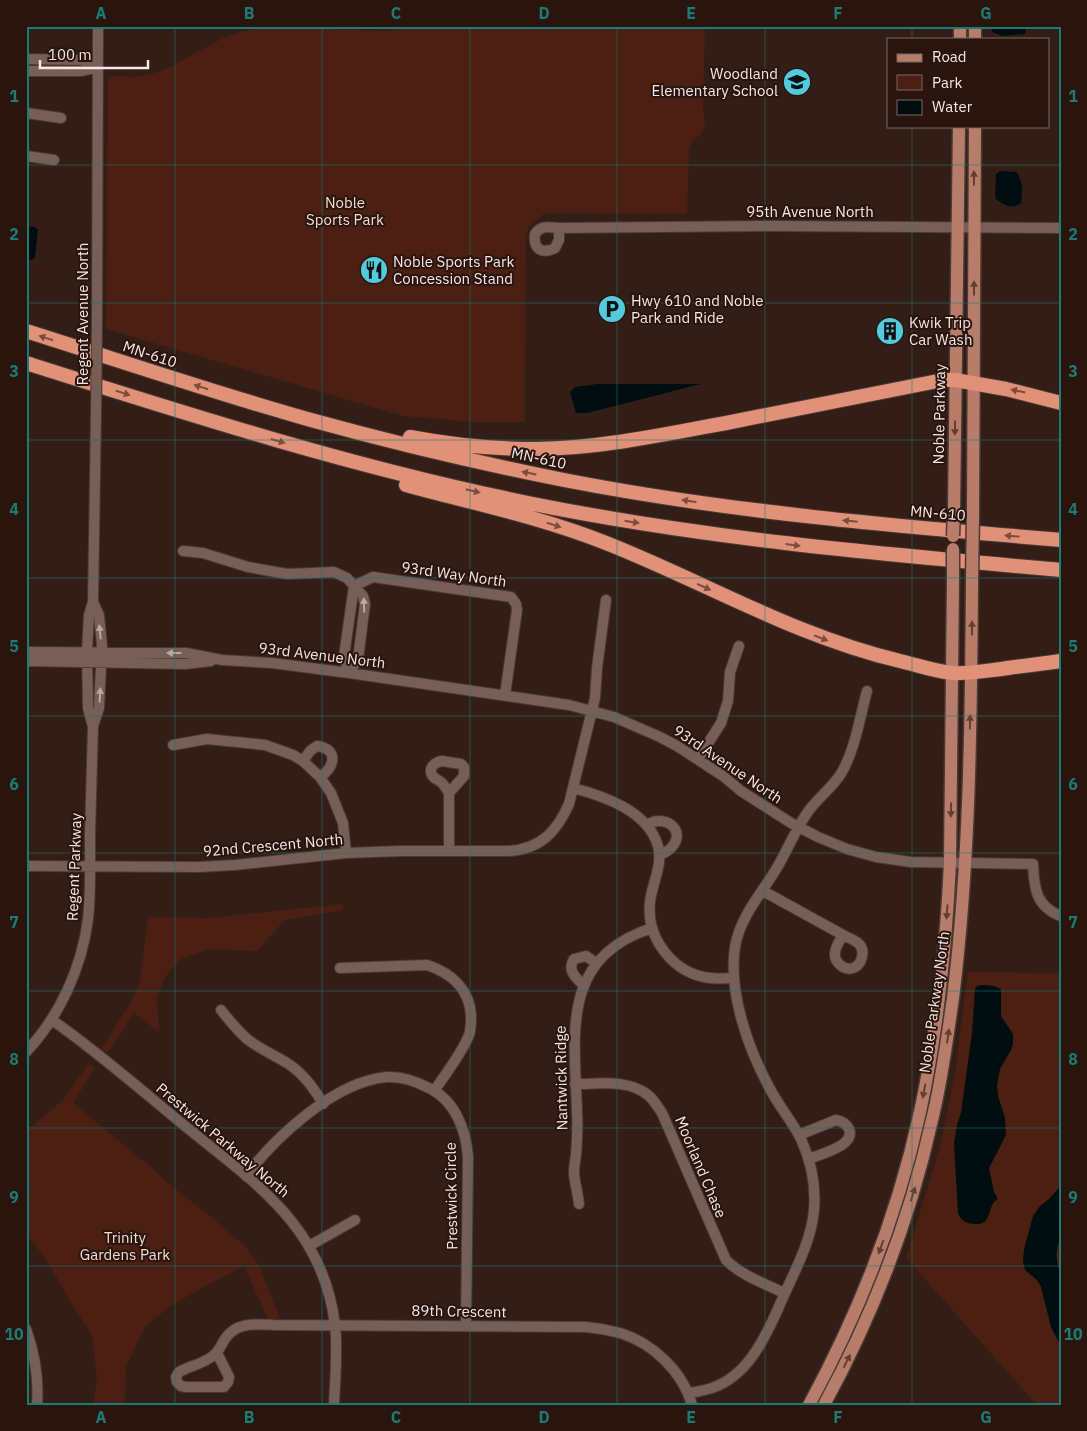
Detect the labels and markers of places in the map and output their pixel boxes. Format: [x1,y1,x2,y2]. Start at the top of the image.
place label: Woodland Elementary School [651,64,778,100]
school or university icon: Woodland Elementary School [782,67,812,97]
place label: Noble Sports Park Concession Stand [393,252,515,288]
restaurant icon: Noble Sports Park Concession Stand [359,255,389,285]
place label: Hwy 610 and Noble Park and Ride [631,291,763,327]
parking icon: Hwy 610 and Noble Park and Ride [597,294,627,324]
place label: Kwik Trip Car Wash [909,313,972,349]
building icon: Kwik Trip Car Wash [875,316,905,346]

